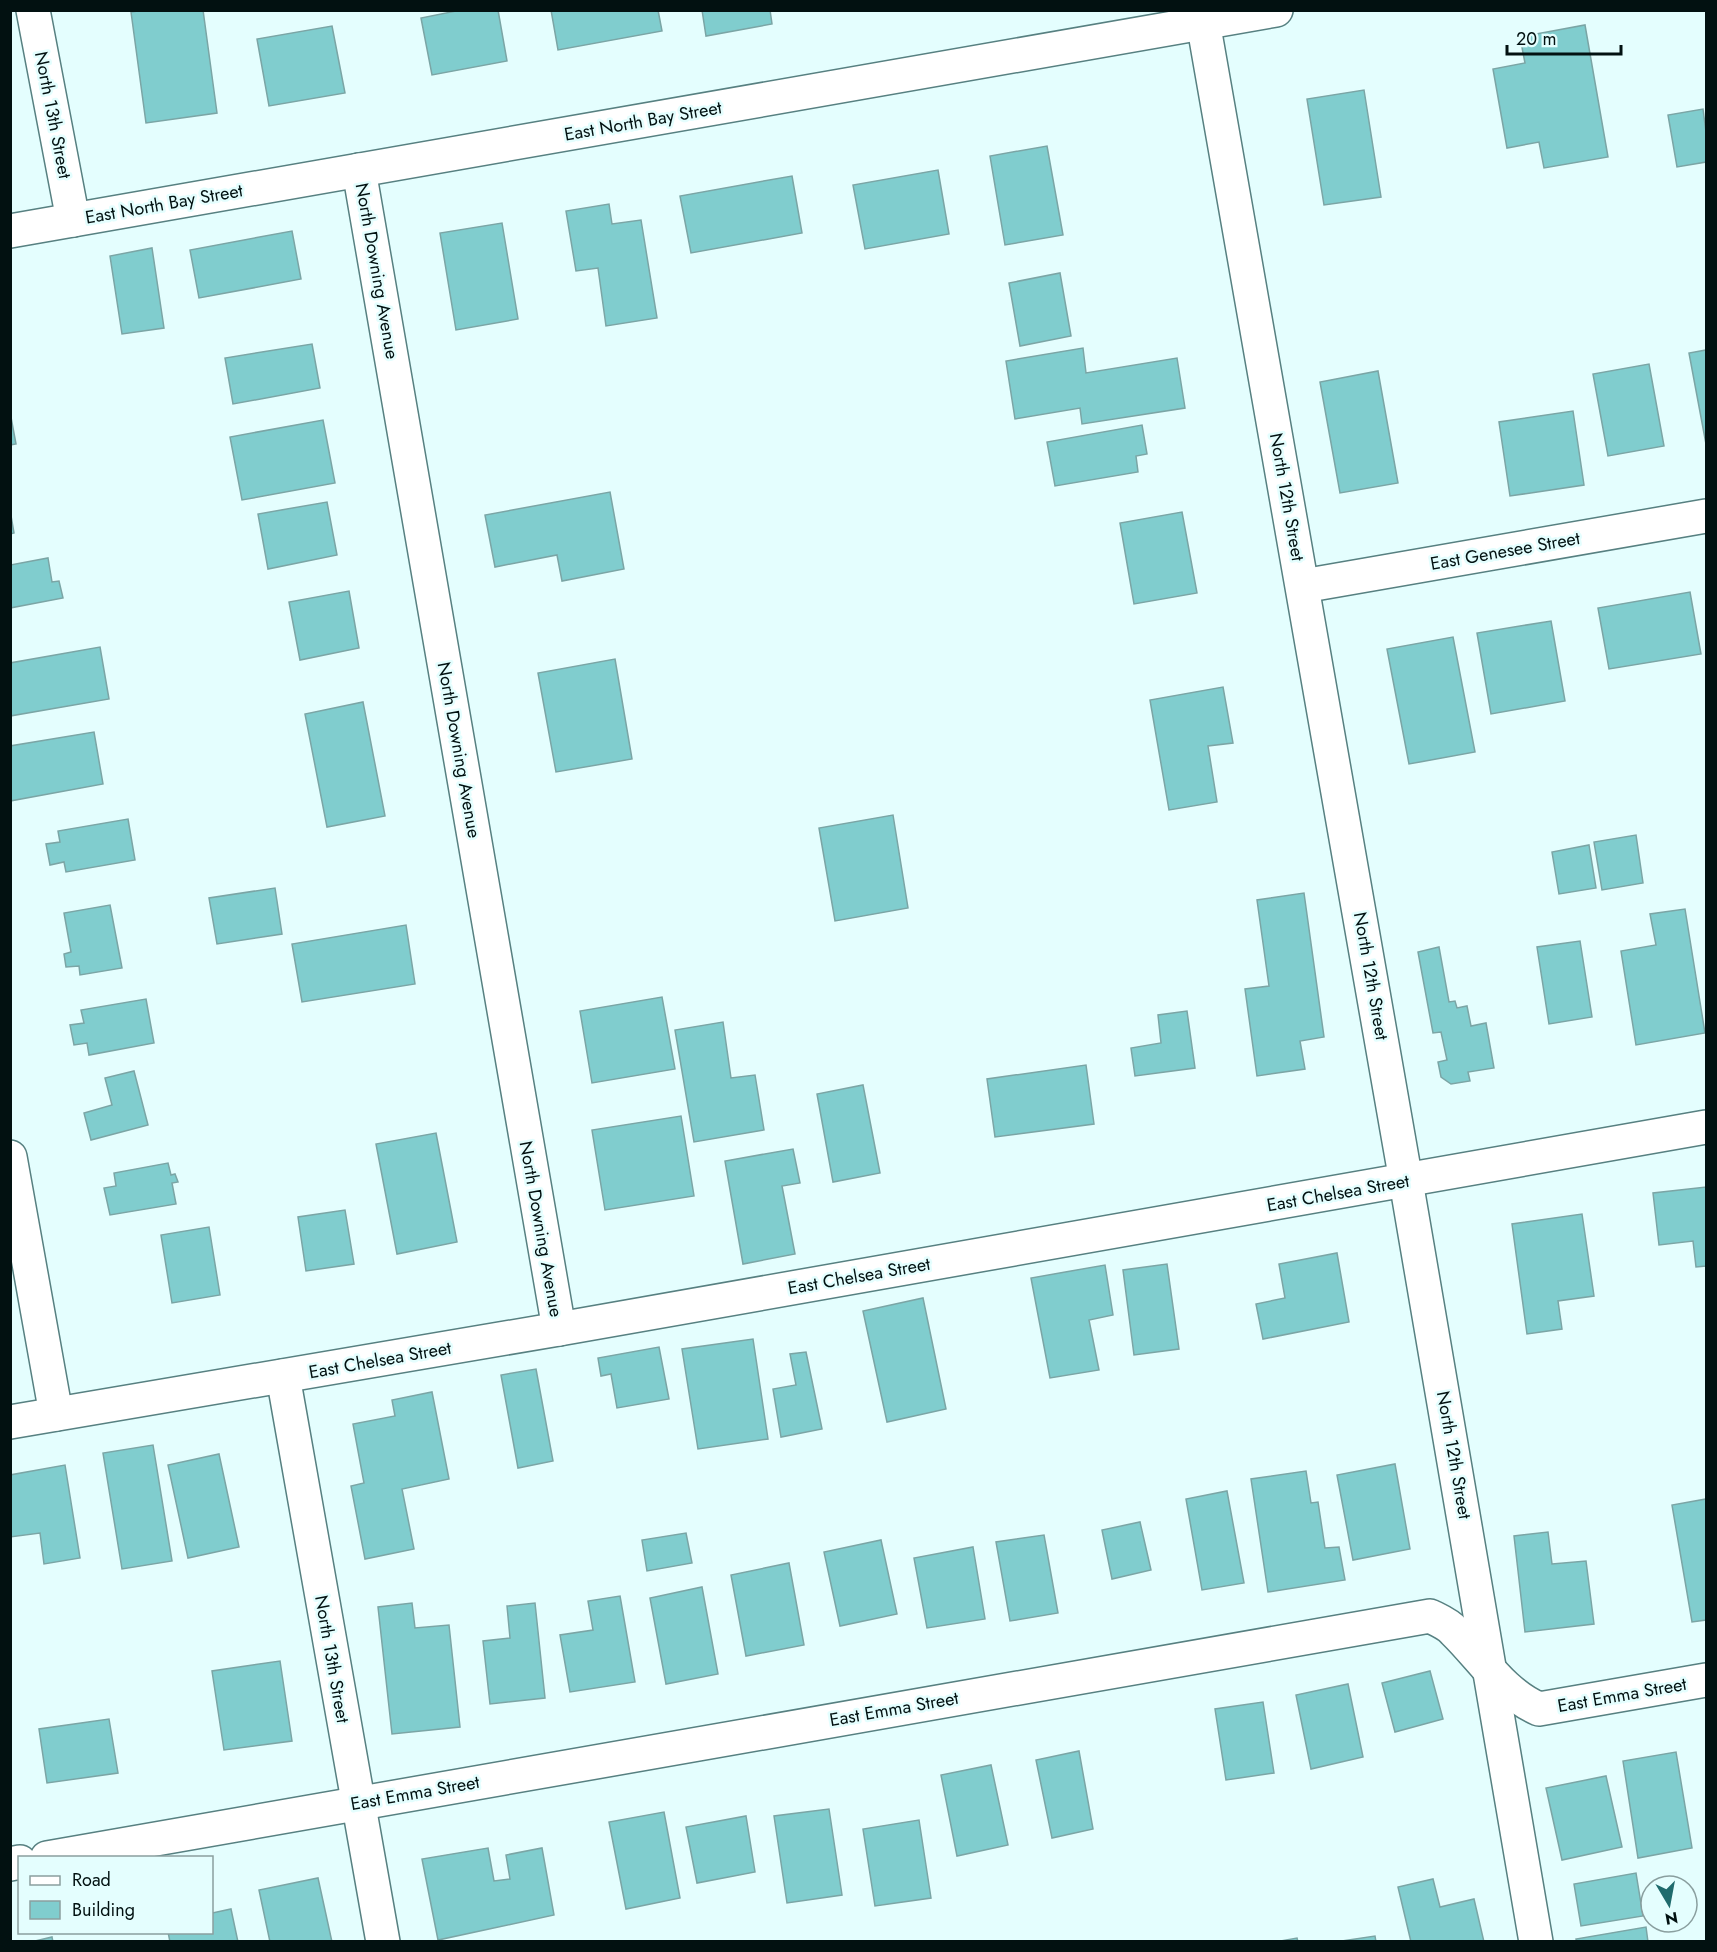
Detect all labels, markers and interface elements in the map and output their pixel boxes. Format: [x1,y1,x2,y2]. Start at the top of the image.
scale bar [1507,18,1621,56]
text: 20 m [1516,26,1556,52]
street label: North 13th Street [28,49,78,182]
street label: East North Bay Street [562,94,724,148]
street label: East North Bay Street [83,177,245,231]
street label: North Downing Avenue [349,181,405,361]
street label: North 12th Street [1263,431,1311,564]
street label: East Genesee Street [1428,525,1583,577]
street label: North Downing Avenue [431,660,487,840]
street label: North 12th Street [1347,910,1395,1043]
street label: North Downing Avenue [513,1139,569,1319]
street label: East Chelsea Street [1265,1168,1412,1218]
street label: East Chelsea Street [786,1251,933,1301]
street label: East Chelsea Street [307,1335,454,1385]
street label: North 12th Street [1430,1389,1478,1522]
street label: North 13th Street [308,1593,356,1726]
street label: East Emma Street [1555,1671,1689,1719]
street label: East Emma Street [827,1685,961,1733]
street label: East Emma Street [348,1769,482,1817]
legend [18,1856,213,1934]
text: Road [72,1867,111,1893]
north arrow [1639,1874,1699,1934]
text: Building [72,1897,135,1923]
text: N [1663,1906,1680,1931]

